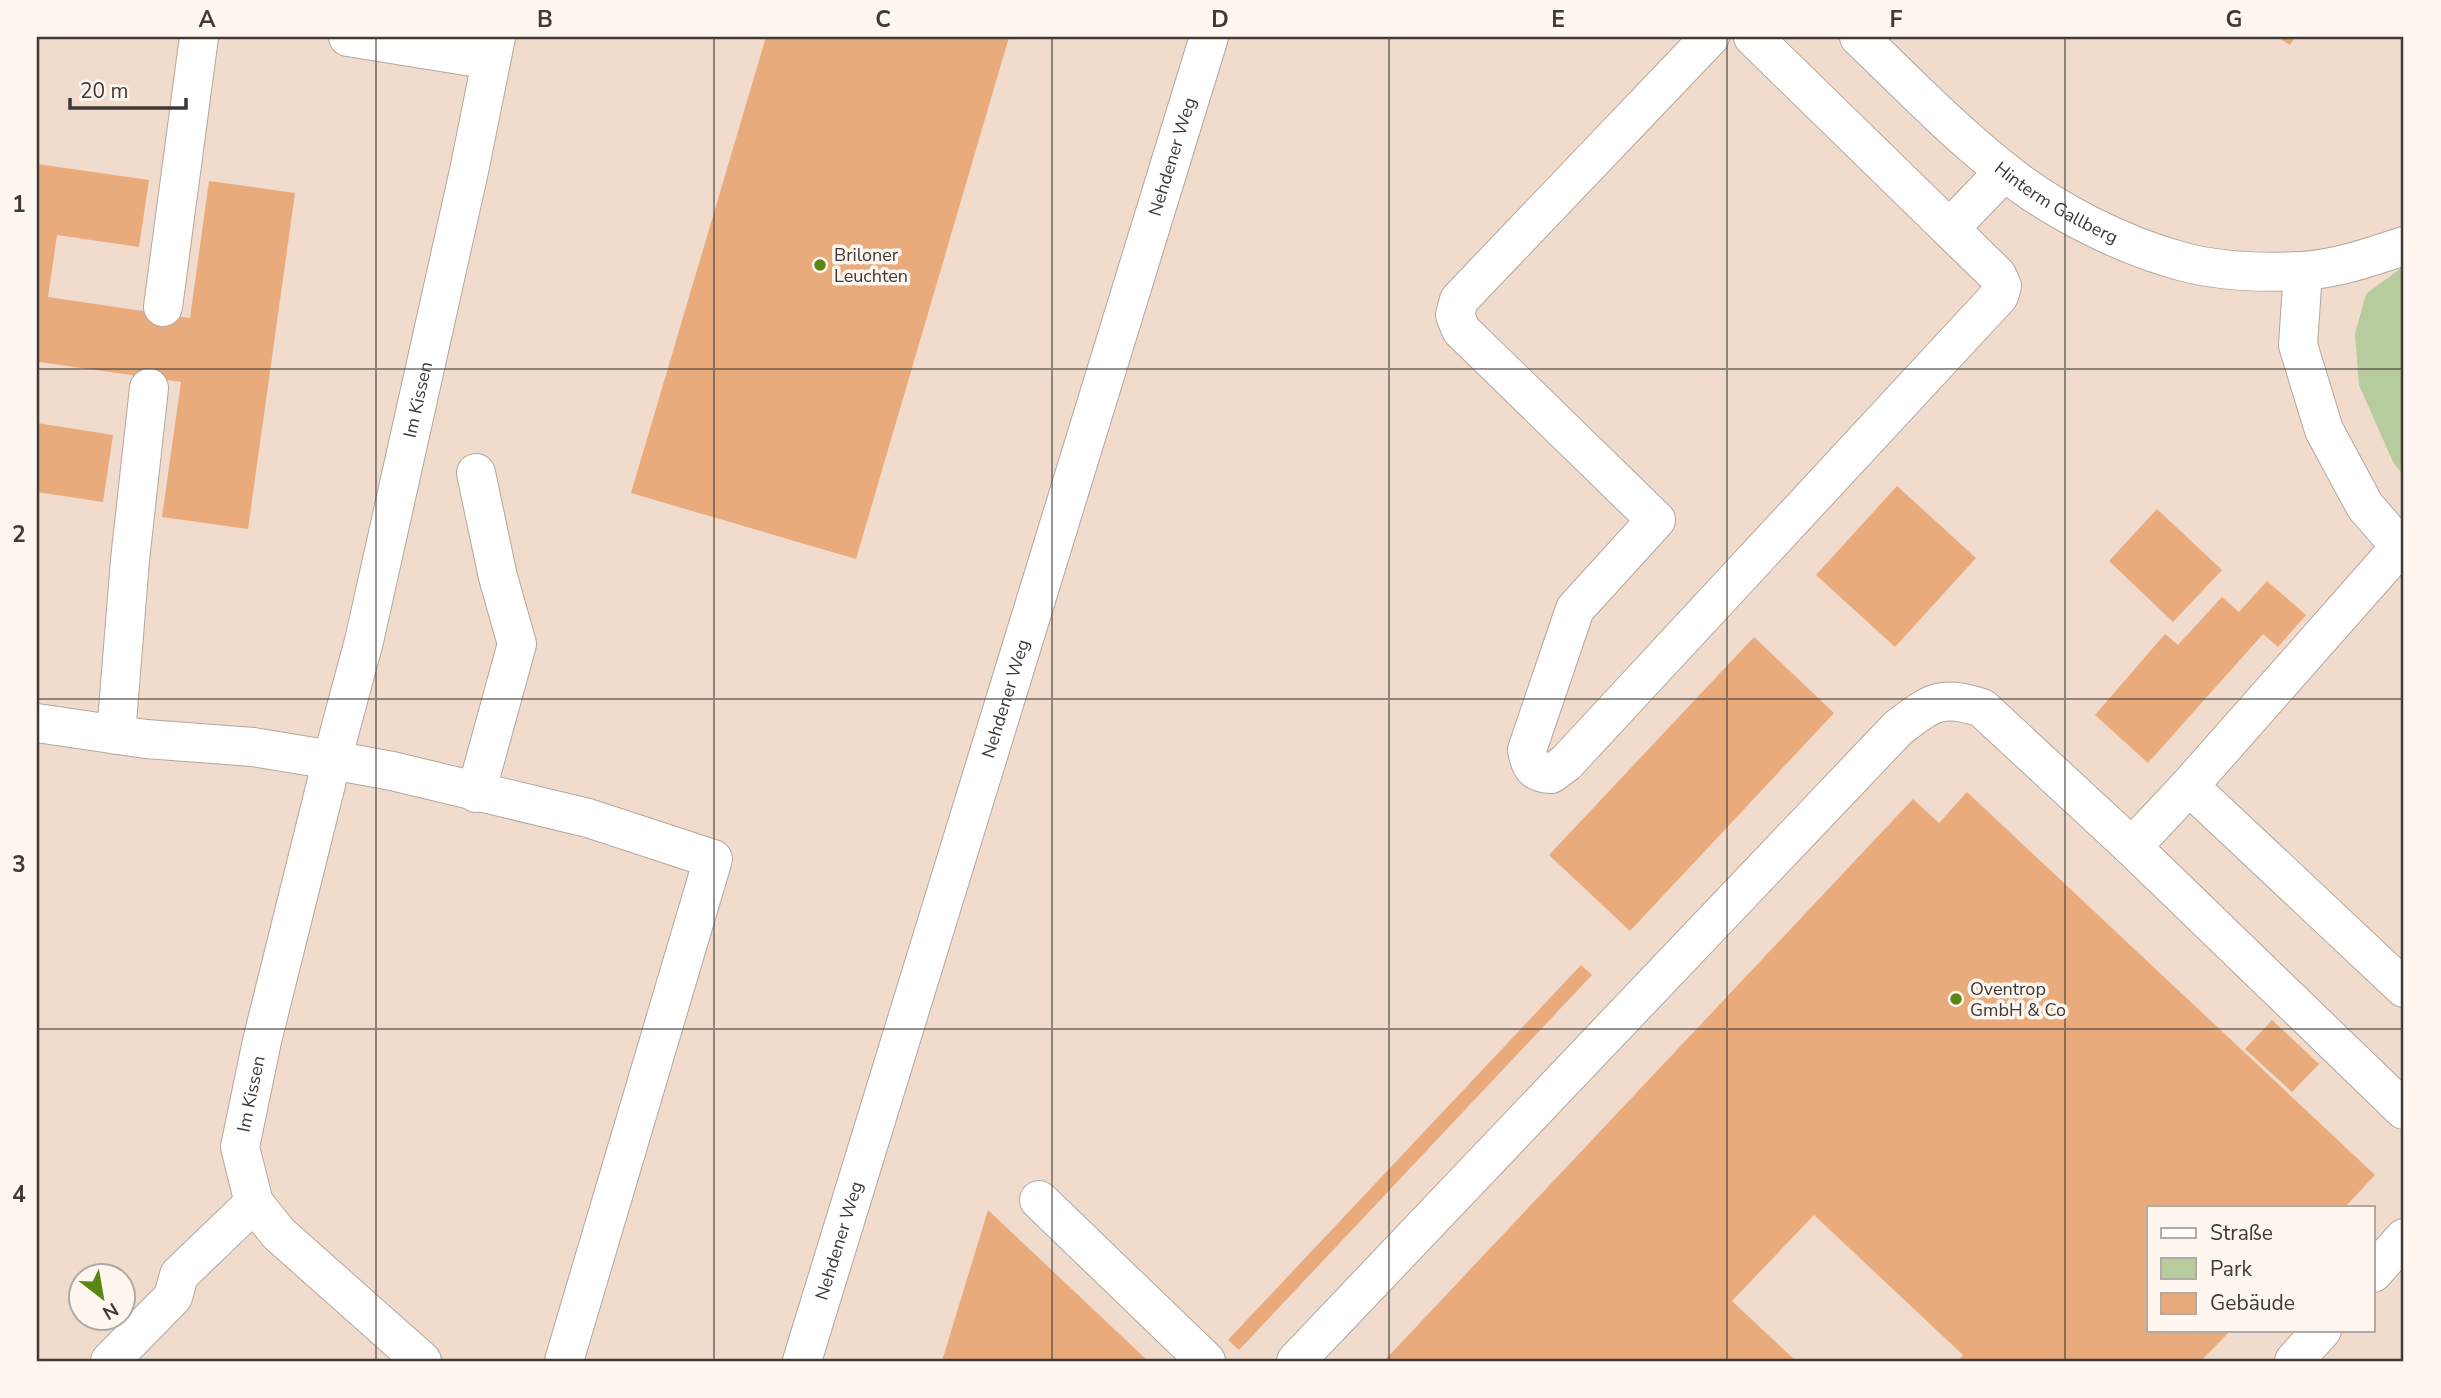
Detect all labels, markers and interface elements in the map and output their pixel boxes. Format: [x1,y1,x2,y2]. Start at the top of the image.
text: A [198,4,216,35]
text: B [537,4,553,35]
text: C [875,4,891,35]
text: D [1211,4,1229,35]
text: E [1551,4,1565,35]
text: F [1890,4,1903,35]
text: G [2226,4,2242,35]
scale bar [70,66,186,110]
text: 20 m [80,77,129,105]
street label: Nehdener Weg [1143,94,1202,219]
street label: Hinterm Gallberg [1990,156,2122,249]
text: 1 [12,189,26,220]
place label: Briloner Leuchten [834,243,908,288]
marker: Briloner Leuchten [812,257,828,273]
street label: Im Kissen [398,359,438,440]
text: 2 [12,519,26,550]
street label: Nehdener Weg [976,636,1035,761]
text: 3 [12,849,26,880]
place label: Oventrop GmbH & Co [1970,977,2066,1022]
marker: Oventrop GmbH & Co [1948,991,1964,1007]
street label: Im Kissen [231,1054,271,1134]
street label: Nehdener Weg [809,1178,869,1303]
text: 4 [12,1179,26,1210]
legend [2147,1206,2374,1332]
text: Straße [2210,1219,2273,1247]
text: Park [2210,1255,2252,1283]
north arrow [66,1262,136,1332]
text: Gebäude [2210,1289,2295,1317]
text: N [97,1296,123,1326]

